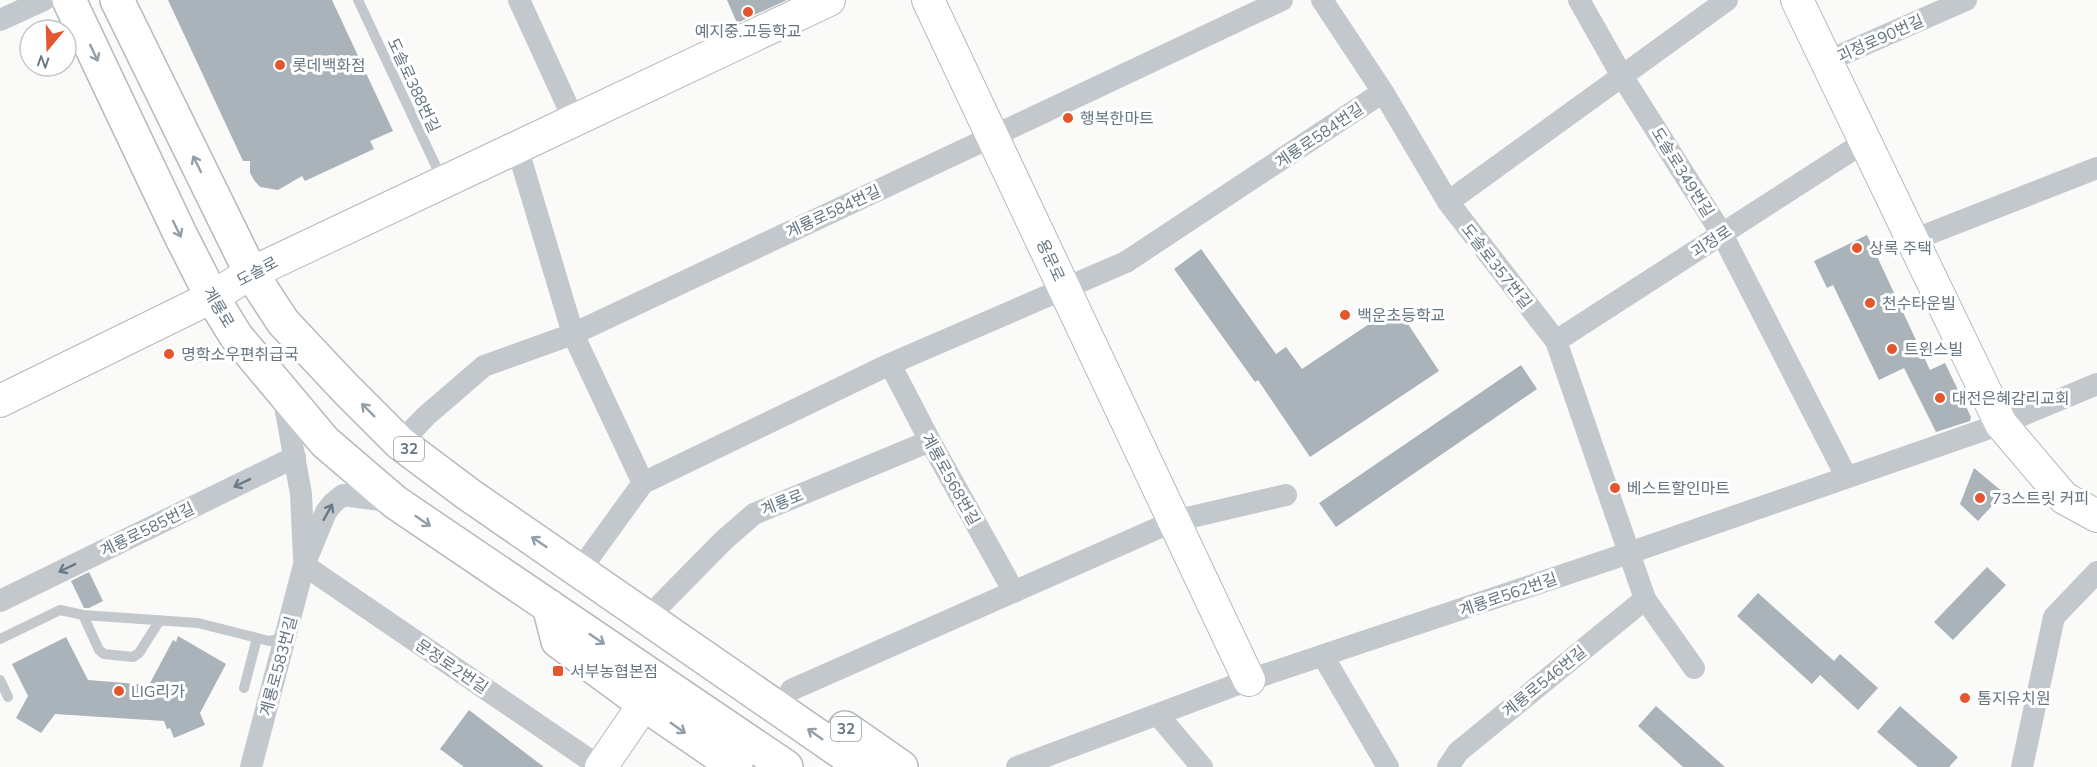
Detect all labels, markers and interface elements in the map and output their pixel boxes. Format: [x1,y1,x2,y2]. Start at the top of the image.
marker: 예지중.고등학교 [741,5,755,19]
street label: 괴정로90번길 [1834,10,1926,66]
north arrow [18,18,78,78]
place label: 예지중.고등학교 [695,21,801,41]
street label: 도솔로388번길 [383,34,445,136]
one-way arrow [88,43,100,61]
text: N [34,51,52,74]
place label: 롯데백화점 [292,55,366,75]
marker: 롯데백화점 [273,58,287,72]
street label: 계룡로584번길 [1271,98,1367,172]
place label: 행복한마트 [1080,108,1154,128]
marker: 행복한마트 [1061,111,1075,125]
street label: 도솔로349번길 [1647,123,1719,221]
one-way arrow [191,155,203,173]
street label: 계룡로584번길 [782,180,884,242]
street label: 도솔로357번길 [1458,219,1536,313]
one-way arrow [172,220,184,238]
street label: 괴정로 [1687,220,1735,261]
street label: 용문로 [1033,236,1070,284]
place label: 상록 주택 [1869,238,1932,258]
marker: 상록 주택 [1850,241,1864,255]
street label: 도솔로 [233,252,281,290]
street label: 계룡로 [199,283,239,331]
place label: 천수타운빌 [1882,293,1956,313]
marker: 천수타운빌 [1863,296,1877,310]
place label: 백운초등학교 [1357,305,1445,325]
marker: 백운초등학교 [1338,308,1352,322]
place label: 트윈스빌 [1904,339,1963,359]
marker: 트윈스빌 [1885,342,1899,356]
place label: 명학소우편취급국 [181,344,299,364]
marker: 명학소우편취급국 [162,347,176,361]
place label: 대전은혜감리교회 [1952,388,2070,408]
marker: 대전은혜감리교회 [1933,391,1947,405]
one-way arrow [360,403,375,418]
street label: 계룡로568번길 [917,429,985,529]
road number: 32 [394,437,424,461]
one-way arrow [234,477,252,489]
place label: 베스트할인마트 [1627,478,1730,498]
marker: 베스트할인마트 [1608,481,1622,495]
street label: 계룡로 [758,484,806,520]
place label: 73스트릿 커피 [1992,488,2089,508]
marker: 73스트릿 커피 [1973,491,1987,505]
street label: 계룡로585번길 [97,498,197,560]
one-way arrow [322,504,334,521]
one-way arrow [415,515,431,527]
one-way arrow [531,536,547,548]
one-way arrow [59,563,77,575]
street label: 계룡로562번길 [1456,568,1560,620]
street label: 계룡로583번길 [255,614,301,718]
one-way arrow [589,633,605,645]
street label: 문정로2번길 [412,634,492,698]
street label: 계룡로546번길 [1498,641,1590,721]
place label: 서부농협본점 [570,661,658,681]
marker: 서부농협본점 [551,664,565,678]
place label: LIG리가 [131,681,185,701]
marker: LIG리가 [112,684,126,698]
place label: 톰지유치원 [1977,688,2051,708]
marker: 톰지유치원 [1958,691,1972,705]
road number: 32 [831,717,861,741]
one-way arrow [670,721,687,734]
one-way arrow [808,728,824,740]

